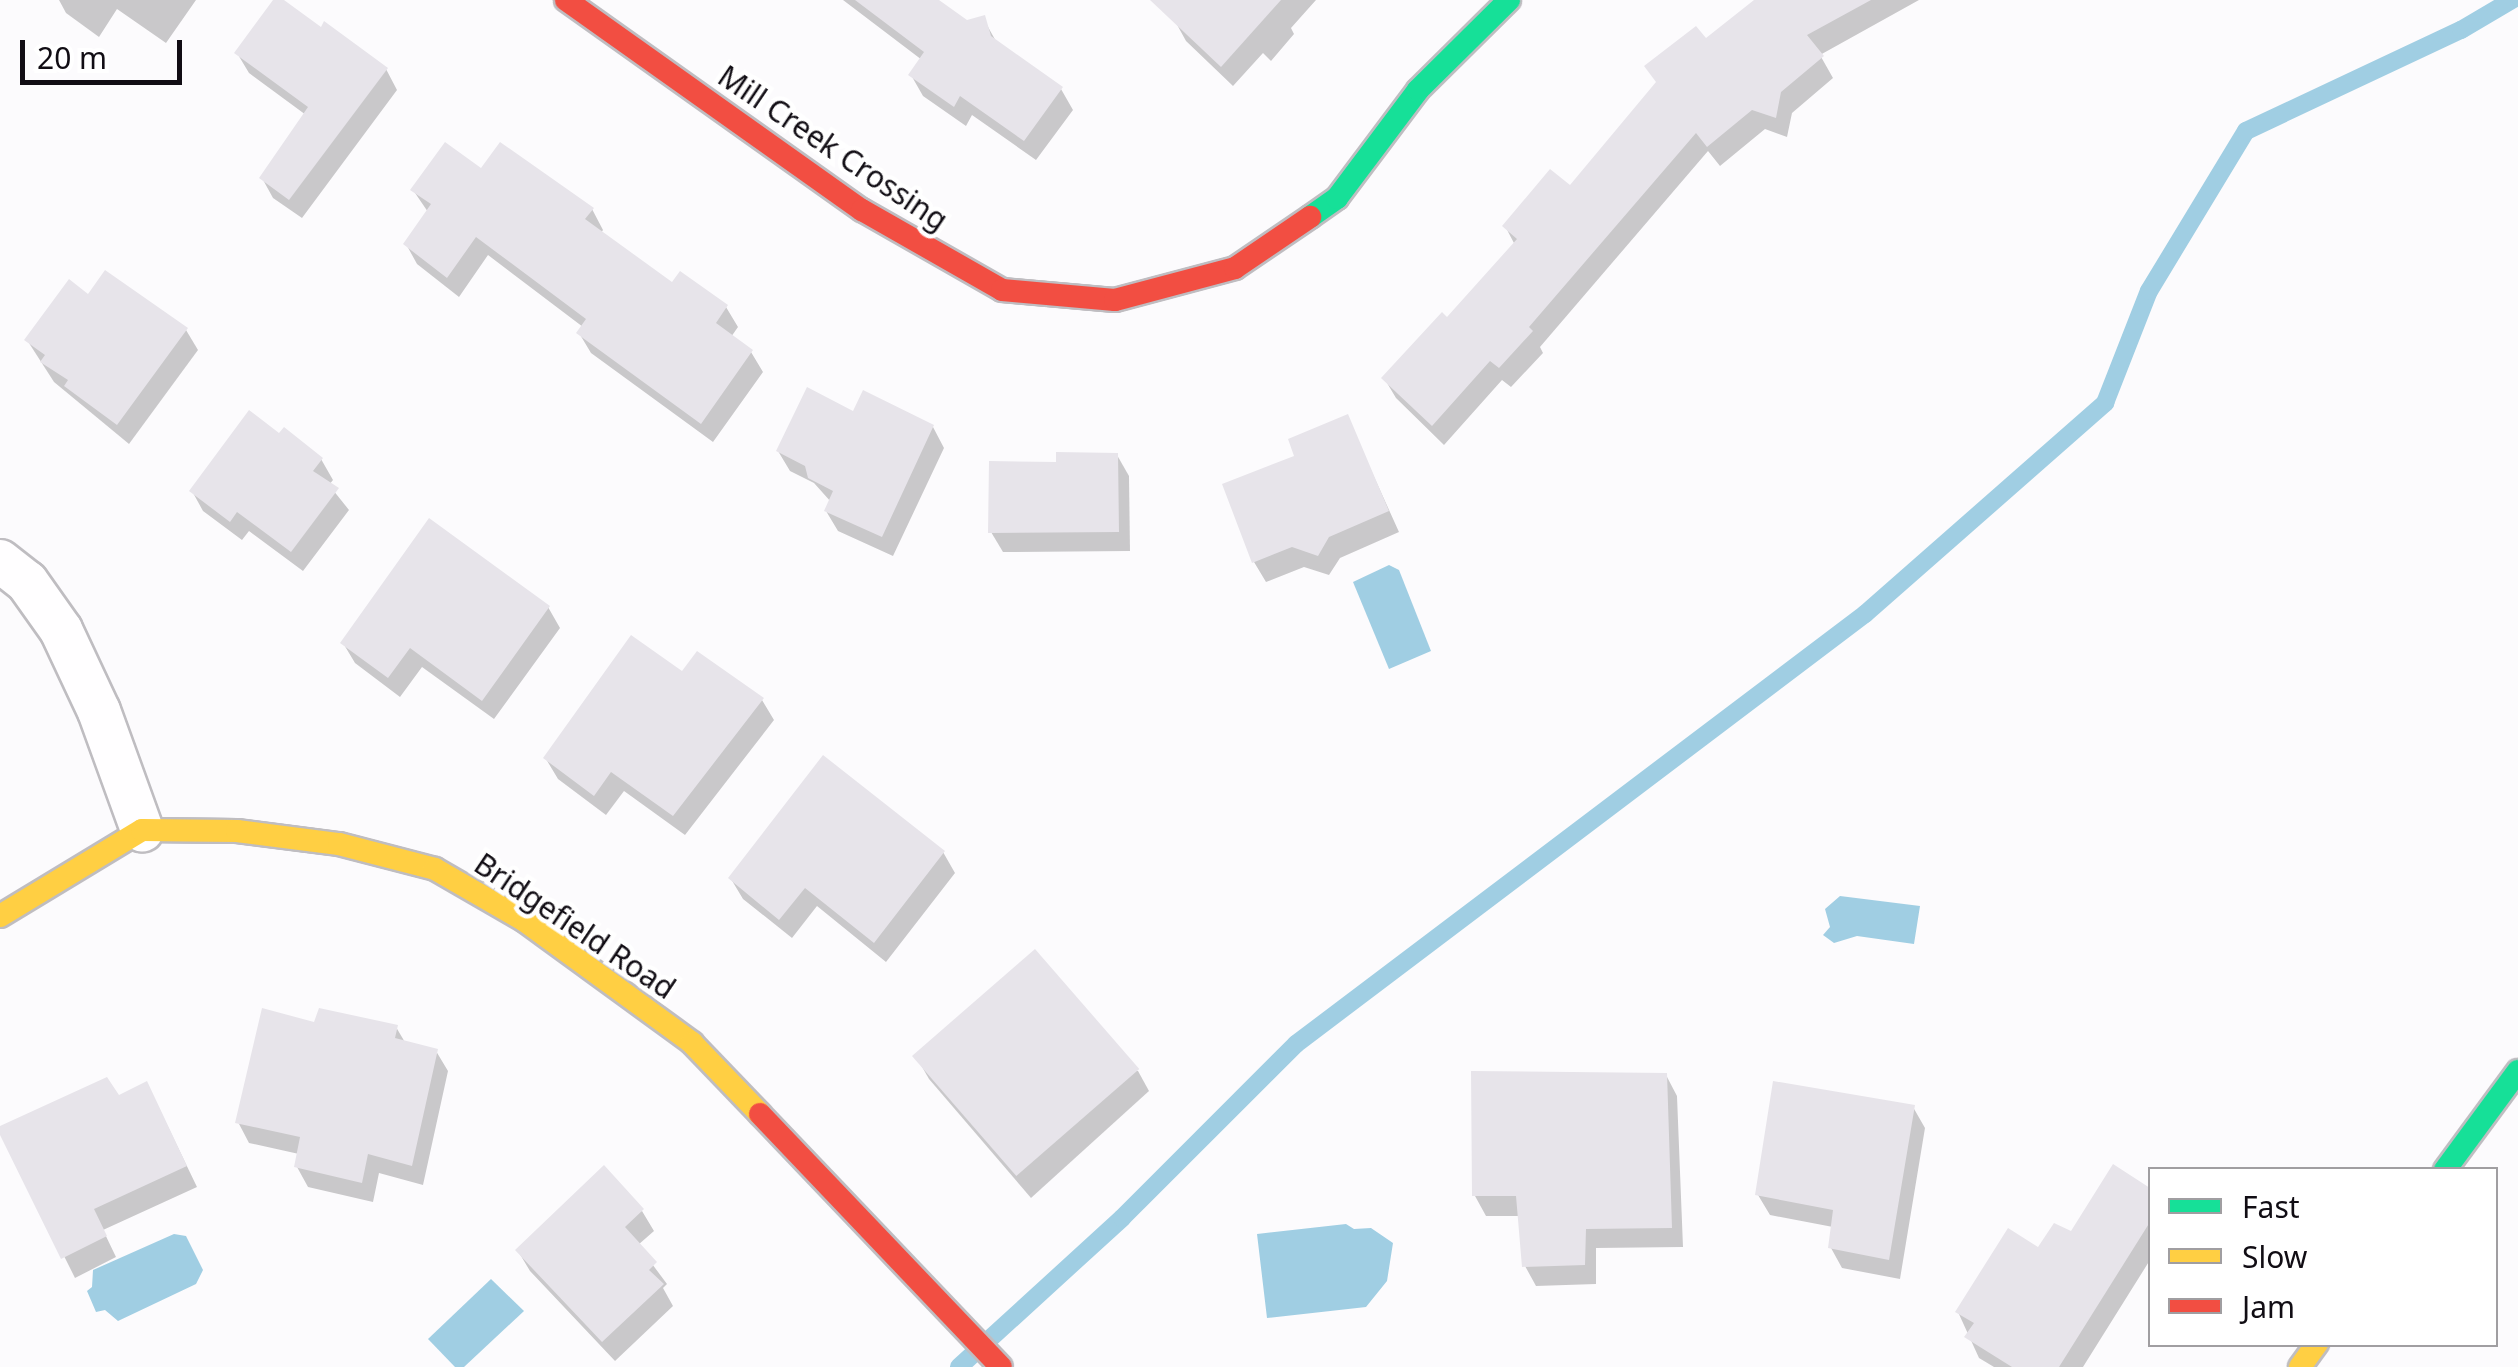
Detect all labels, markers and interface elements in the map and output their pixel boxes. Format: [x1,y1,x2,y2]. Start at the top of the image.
scale bar [25,20,188,82]
text: 20 m [37,37,107,78]
street label: Mill Creek Crossing [711,58,955,238]
street label: Bridgefield Road [468,846,682,1006]
legend [2148,1167,2498,1347]
text: Fast [2242,1186,2300,1227]
text: Slow [2242,1236,2307,1277]
text: Jam [2242,1286,2295,1327]

